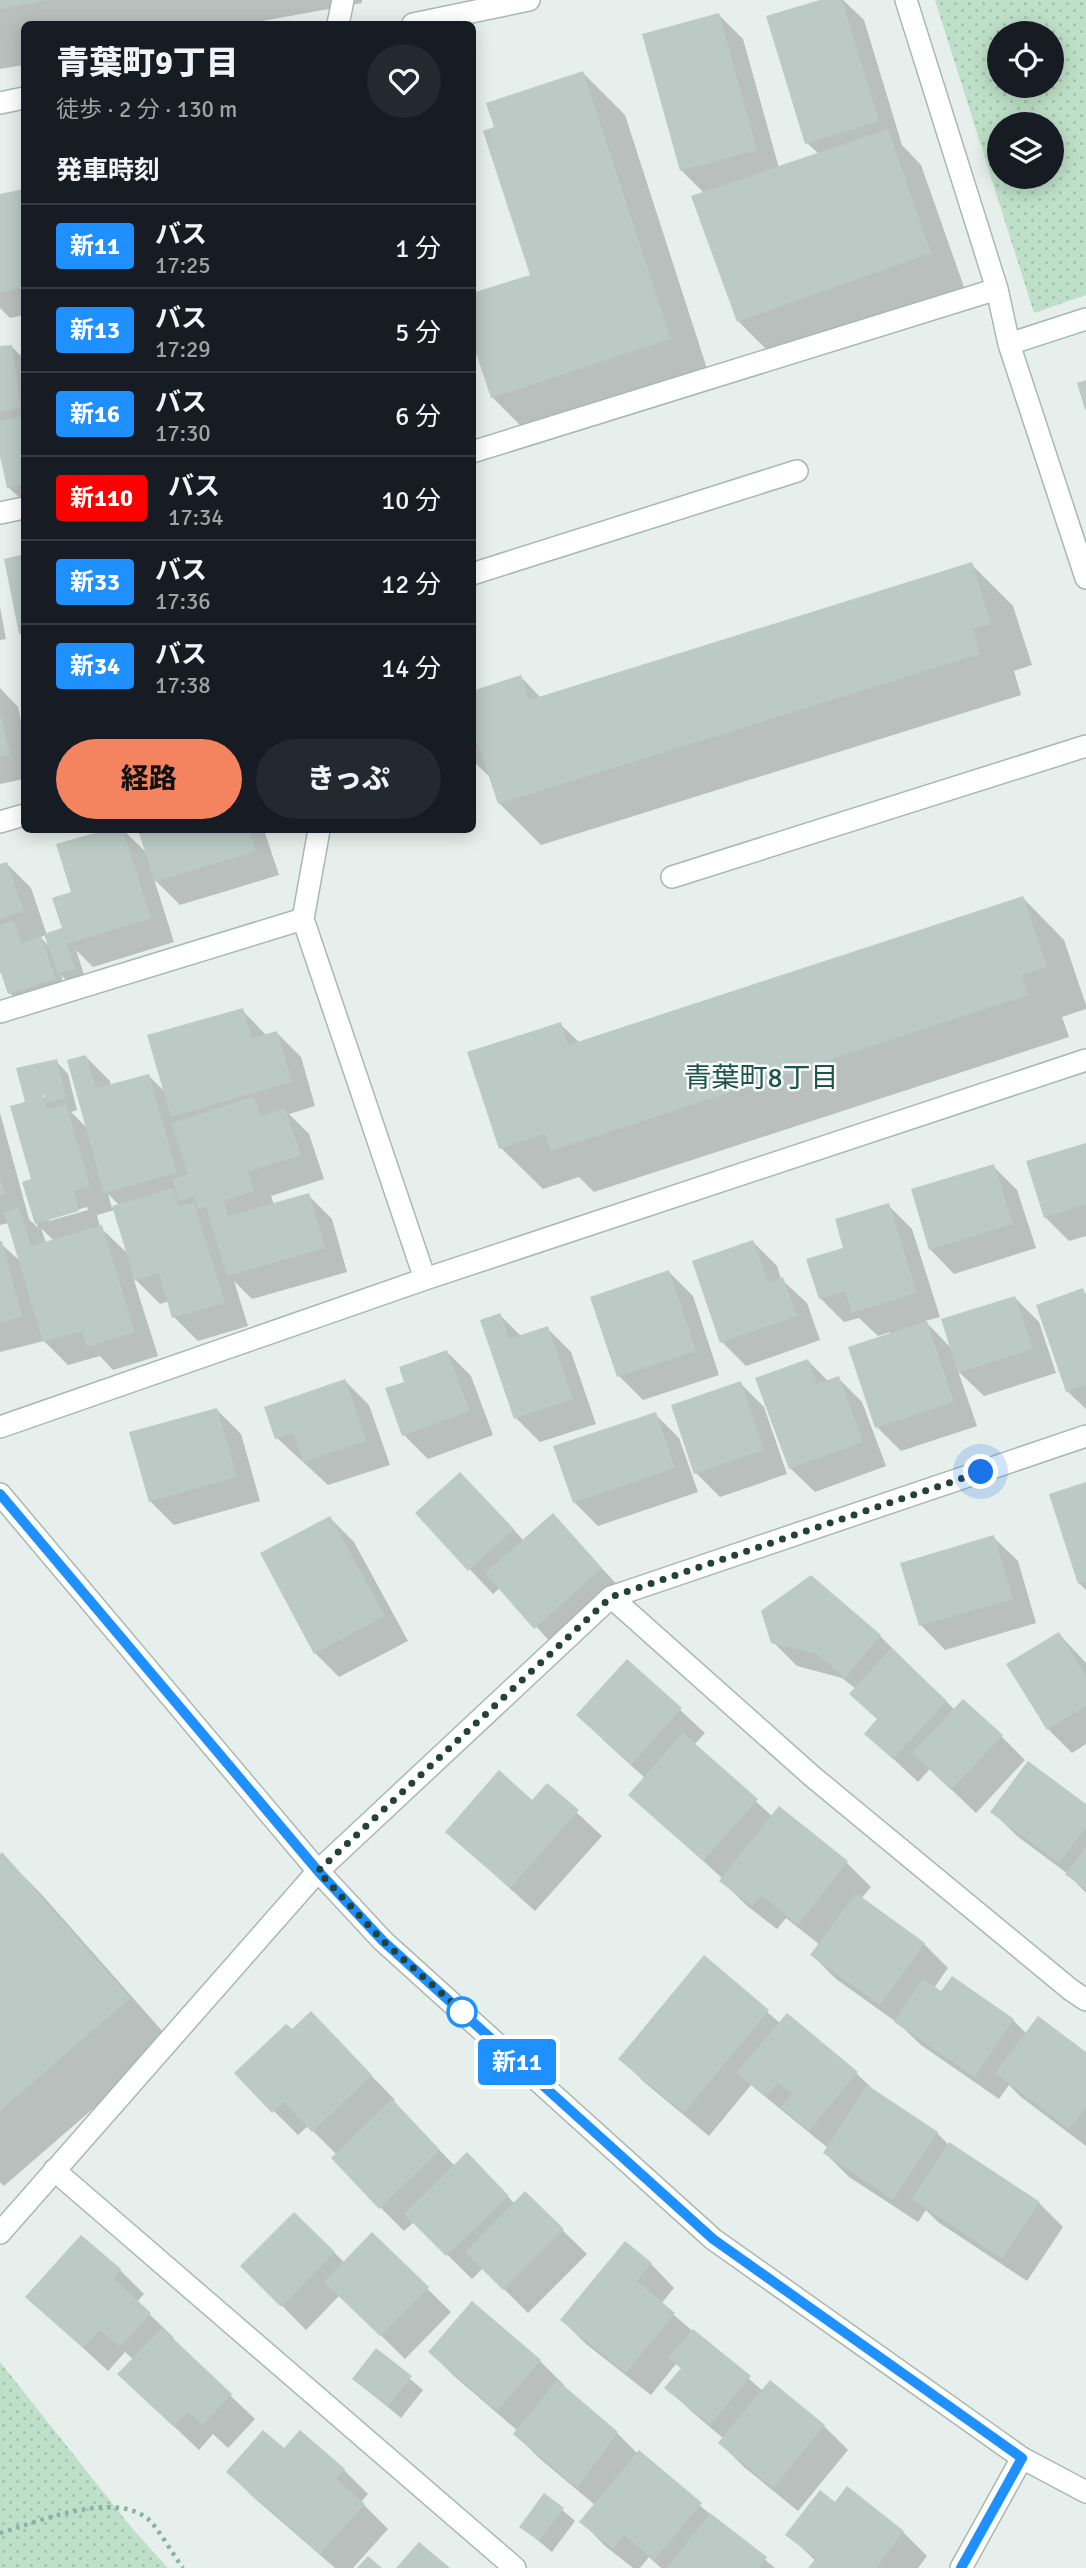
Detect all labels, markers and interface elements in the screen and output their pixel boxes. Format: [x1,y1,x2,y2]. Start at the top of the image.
map controls [987,21,1064,189]
button: locate [987,21,1064,98]
text: 青葉町9丁目 [56,43,239,84]
button: heart [367,44,441,118]
text: 徒歩 · 2 分 · 130 m [56,95,237,124]
button: layers [987,112,1064,189]
text: 発車時刻 [56,155,160,187]
text: バス [155,219,207,251]
text: 新11 [70,231,120,261]
text: 1 分 [395,233,441,265]
text: 17:25 [155,251,211,280]
text: バス [155,303,207,335]
text: 新13 [70,315,120,345]
text: 5 分 [395,317,441,349]
text: 17:29 [155,335,211,364]
text: バス [155,387,207,419]
text: 新16 [70,399,120,429]
text: 6 分 [395,401,441,433]
text: 17:30 [155,419,211,448]
text: バス [168,471,220,503]
text: 新110 [70,483,133,513]
text: 10 分 [381,485,441,517]
text: 17:34 [168,503,224,532]
text: バス [155,555,207,587]
text: 新33 [70,567,120,597]
text: 12 分 [381,569,441,601]
text: 17:36 [155,587,211,616]
text: バス [155,639,207,671]
text: 新34 [70,651,120,681]
text: 14 分 [381,653,441,685]
text: 17:38 [155,671,211,700]
button: 経路 [56,739,242,819]
button: きっぷ [256,739,441,819]
district label: 青葉町8丁目 [683,1061,839,1095]
your location [963,1454,998,1489]
unlabelled marker [447,1997,477,2027]
line badge: 新11 [477,2039,557,2085]
text: 新11 [492,2047,542,2077]

